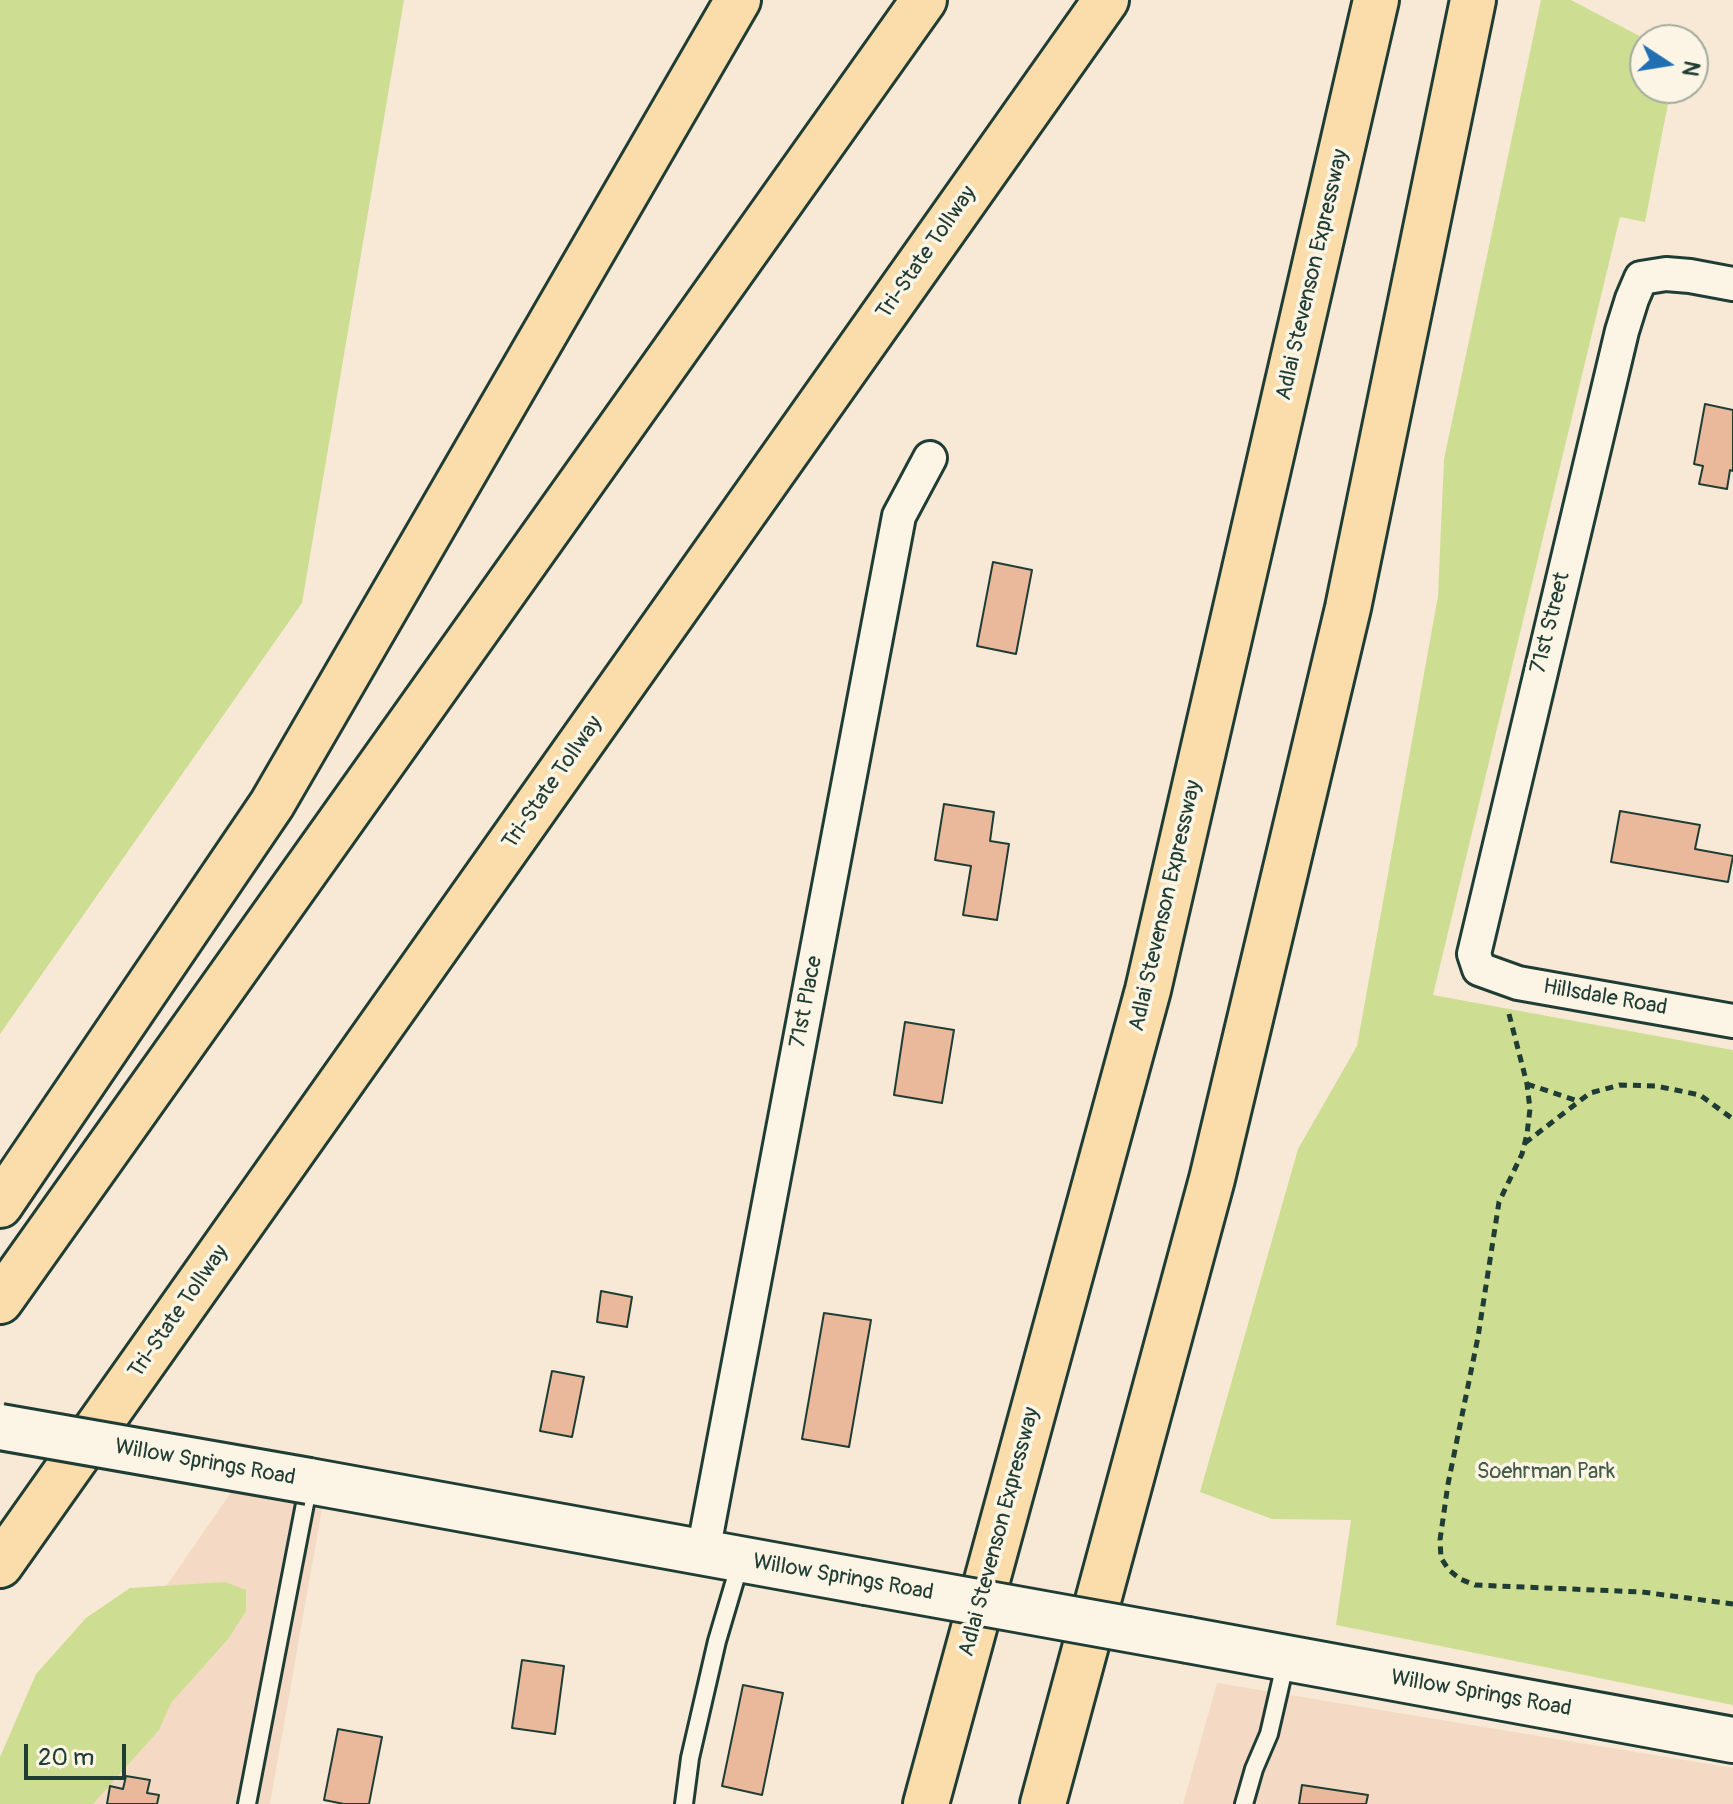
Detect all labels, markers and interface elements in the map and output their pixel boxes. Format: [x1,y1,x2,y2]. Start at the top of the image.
north arrow [1629,24,1709,104]
text: N [1675,58,1706,79]
street label: Adlai Stevenson Expressway [1271,147,1355,403]
street label: Tri-State Tollway [871,181,983,325]
street label: 71st Street [1526,570,1576,676]
street label: Tri-State Tollway [497,711,609,855]
street label: Adlai Stevenson Expressway [1124,778,1208,1034]
street label: 71st Place [785,954,829,1050]
street label: Hillsdale Road [1541,974,1669,1022]
street label: Tri-State Tollway [123,1240,235,1384]
street label: Adlai Stevenson Expressway [954,1405,1046,1659]
street label: Willow Springs Road [113,1434,297,1492]
park label: Soehrman Park [1477,1459,1615,1485]
street label: Willow Springs Road [751,1549,935,1607]
street label: Willow Springs Road [1389,1665,1573,1723]
scale bar [28,1728,130,1778]
text: 20 m [38,1743,94,1772]

